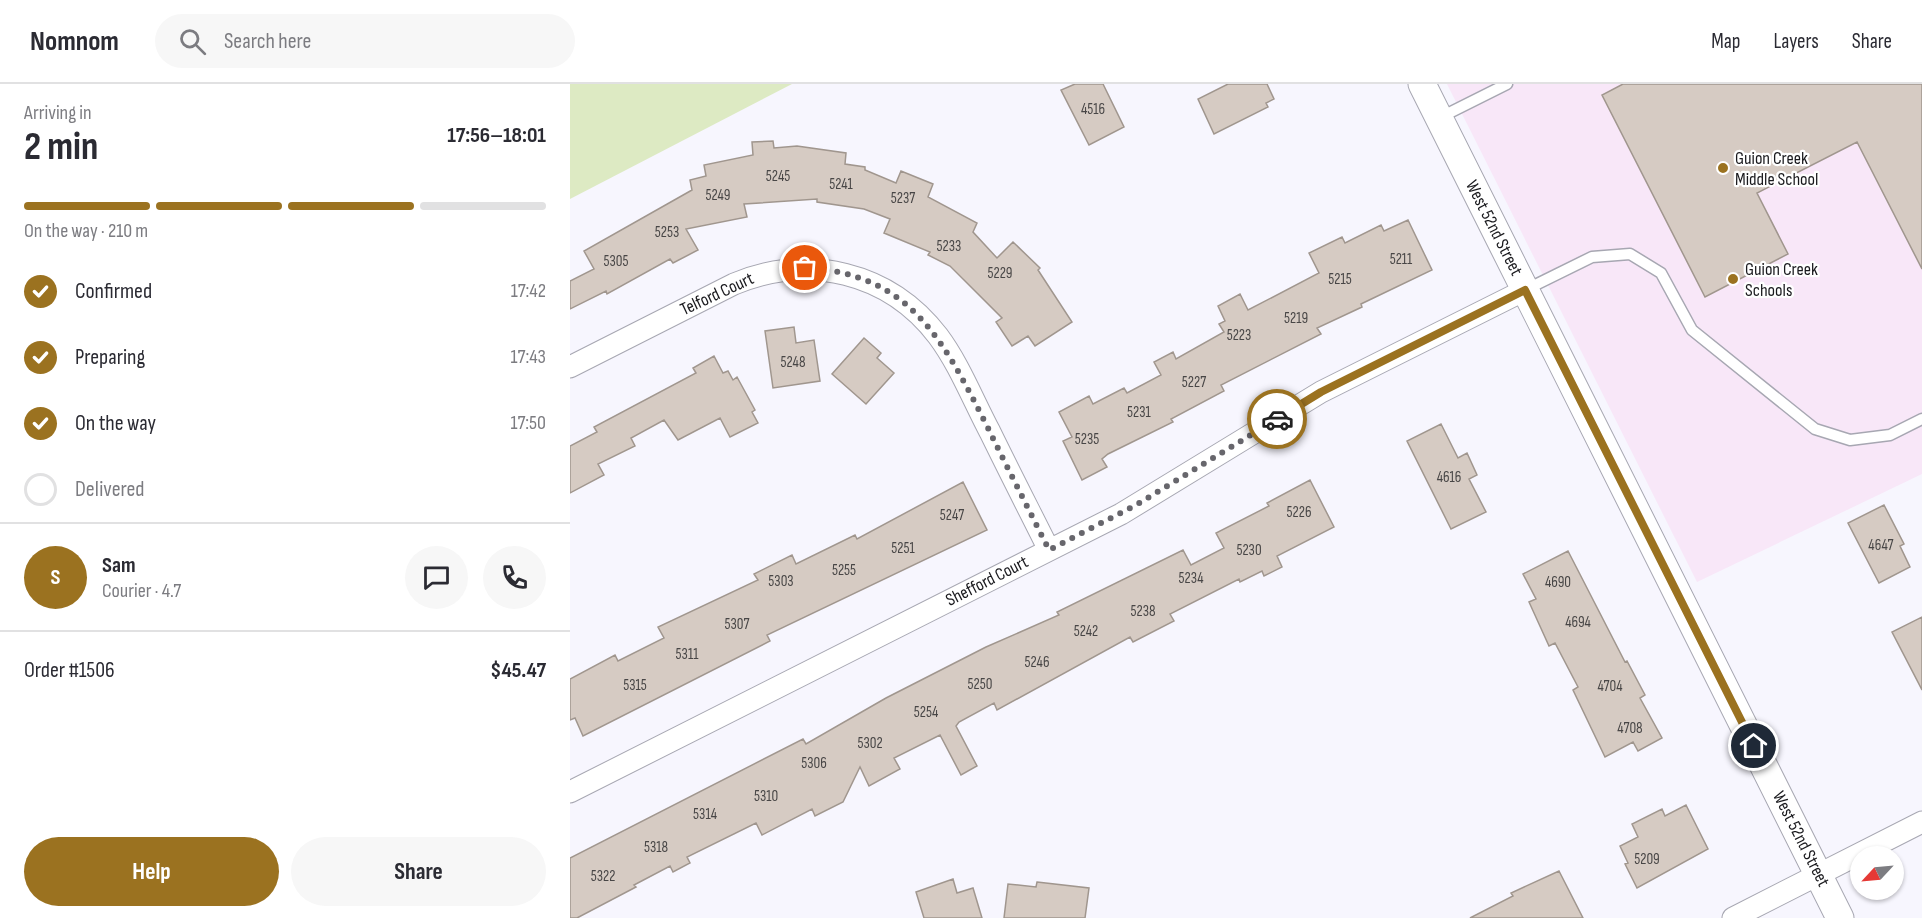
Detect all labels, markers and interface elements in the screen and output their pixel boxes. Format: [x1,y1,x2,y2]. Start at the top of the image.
search box [155,14,575,68]
text: Nomnom [30,25,119,58]
icon: search [176,25,209,58]
text: Search here [224,28,311,55]
text: Map [1711,29,1740,54]
text: Layers [1773,29,1819,54]
text: Share [1852,29,1892,54]
house number: 4516 [1081,100,1105,119]
text: Arriving in [24,101,92,125]
text: 17:56–18:01 [447,122,546,149]
text: 2 min [24,124,98,171]
place label: Guion Creek Middle School [1735,148,1818,190]
marker: Guion Creek Middle School [1716,161,1730,175]
house number: 5245 [766,167,790,186]
house number: 5241 [829,175,854,194]
street label: West 52nd Street [1461,177,1527,280]
house number: 5249 [705,186,731,205]
house number: 5237 [891,189,915,208]
text: On the way · 210 m [24,219,148,243]
house number: 5253 [655,223,679,242]
house number: 5233 [937,237,961,256]
pin [779,242,830,293]
house number: 5211 [1390,250,1413,269]
icon: bag [788,251,821,284]
house number: 5305 [603,252,629,271]
place label: Guion Creek Schools [1745,259,1818,301]
house number: 5229 [987,264,1013,283]
street label: Telford Court [677,268,758,320]
house number: 5215 [1328,270,1352,289]
marker: Guion Creek Schools [1726,272,1740,286]
icon: check [24,275,57,308]
text: Confirmed [75,278,152,305]
text: 17:42 [511,279,546,303]
house number: 5219 [1284,309,1308,328]
house number: 5223 [1227,326,1251,345]
icon: check [24,341,57,374]
text: Preparing [75,344,145,371]
text: 17:43 [511,345,546,369]
house number: 5248 [781,353,806,372]
house number: 5227 [1182,373,1206,392]
courier [1247,389,1307,449]
house number: 5231 [1127,403,1152,422]
icon: car [1261,403,1294,436]
icon: check [24,407,57,440]
text: On the way [75,410,156,437]
text: 17:50 [510,411,546,435]
house number: 5235 [1075,430,1099,449]
house number: 4616 [1437,468,1461,487]
text: Delivered [75,476,144,503]
house number: 5226 [1287,503,1311,522]
house number: 5247 [940,506,964,525]
house number: 4647 [1868,536,1894,555]
house number: 5251 [891,539,915,558]
house number: 5230 [1236,541,1262,560]
button: chat [405,546,468,609]
button: phone [483,546,546,609]
street label: Shefford Court [942,551,1032,611]
text: Sam [102,552,136,579]
house number: 5255 [832,561,856,580]
text: S [51,564,60,591]
house number: 5234 [1179,569,1203,588]
house number: 5303 [768,572,794,591]
house number: 4690 [1545,573,1571,592]
text: Courier · 4.7 [102,579,181,603]
house number: 5238 [1130,602,1156,621]
house number: 4694 [1565,613,1591,632]
house number: 5307 [725,615,749,634]
house number: 5242 [1074,622,1098,641]
house number: 5311 [676,645,699,664]
house number: 5246 [1025,653,1049,672]
text: Order #1506 [24,657,115,684]
text: $45.47 [490,657,546,684]
house number: 5250 [968,675,992,694]
house number: 5315 [623,676,647,695]
house number: 4704 [1597,677,1623,696]
house number: 5254 [914,703,938,722]
house number: 4708 [1617,719,1643,738]
pin [1728,720,1779,771]
icon: home [1737,729,1770,762]
house number: 5302 [857,734,883,753]
house number: 5306 [801,754,827,773]
house number: 5310 [754,787,778,806]
street label: West 52nd Street [1768,788,1834,891]
house number: 5314 [693,805,717,824]
button: Help [24,837,279,906]
button: Share [291,837,546,906]
house number: 5318 [644,838,668,857]
north arrow [1850,846,1904,900]
map controls [1850,846,1904,900]
house number: 5209 [1634,850,1660,869]
house number: 5322 [591,867,615,886]

